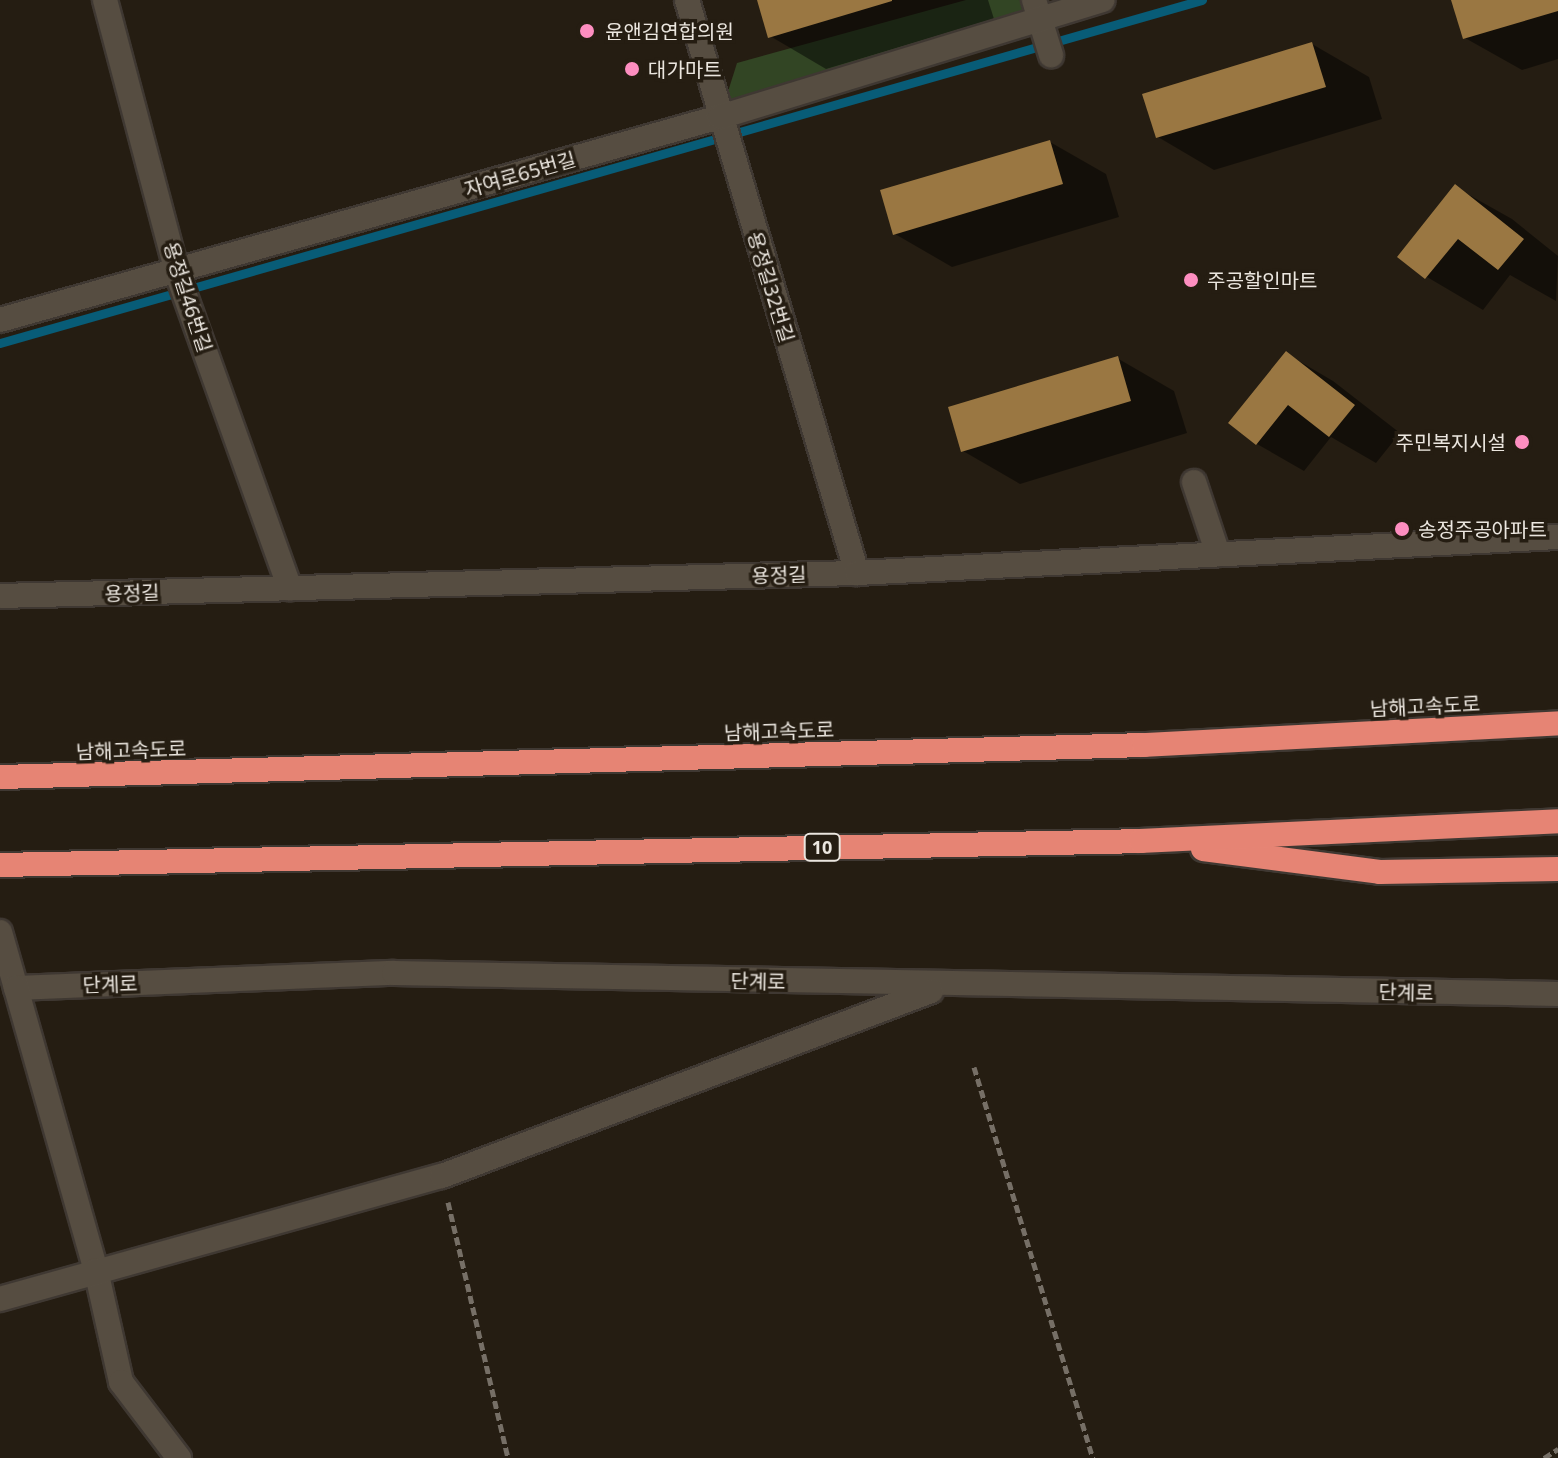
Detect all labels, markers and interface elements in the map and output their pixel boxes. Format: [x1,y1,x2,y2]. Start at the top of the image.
place label: 윤앤김연합의원 [605,19,734,43]
marker: 윤앤김연합의원 [576,20,598,42]
place label: 대가마트 [648,57,722,81]
marker: 대가마트 [623,60,641,78]
street label: 자여로65번길 [461,147,579,201]
street label: 용정길32번길 [743,229,799,345]
street label: 용정길46번길 [159,239,217,355]
place label: 주공할인마트 [1207,268,1317,292]
marker: 주공할인마트 [1182,271,1200,289]
place label: 주민복지시설 [1396,430,1506,454]
marker: 주민복지시설 [1513,433,1531,451]
place label: 송정주공아파트 [1418,517,1547,541]
marker: 송정주공아파트 [1393,520,1411,538]
street label: 용정길 [751,562,807,588]
street label: 용정길 [104,580,160,606]
street label: 남해고속도로 [1369,691,1481,721]
street label: 남해고속도로 [723,717,835,745]
street label: 남해고속도로 [75,736,187,764]
road number: 10 [802,833,842,861]
street label: 단계로 [730,969,786,993]
street label: 단계로 [82,971,138,997]
street label: 단계로 [1378,980,1434,1004]

